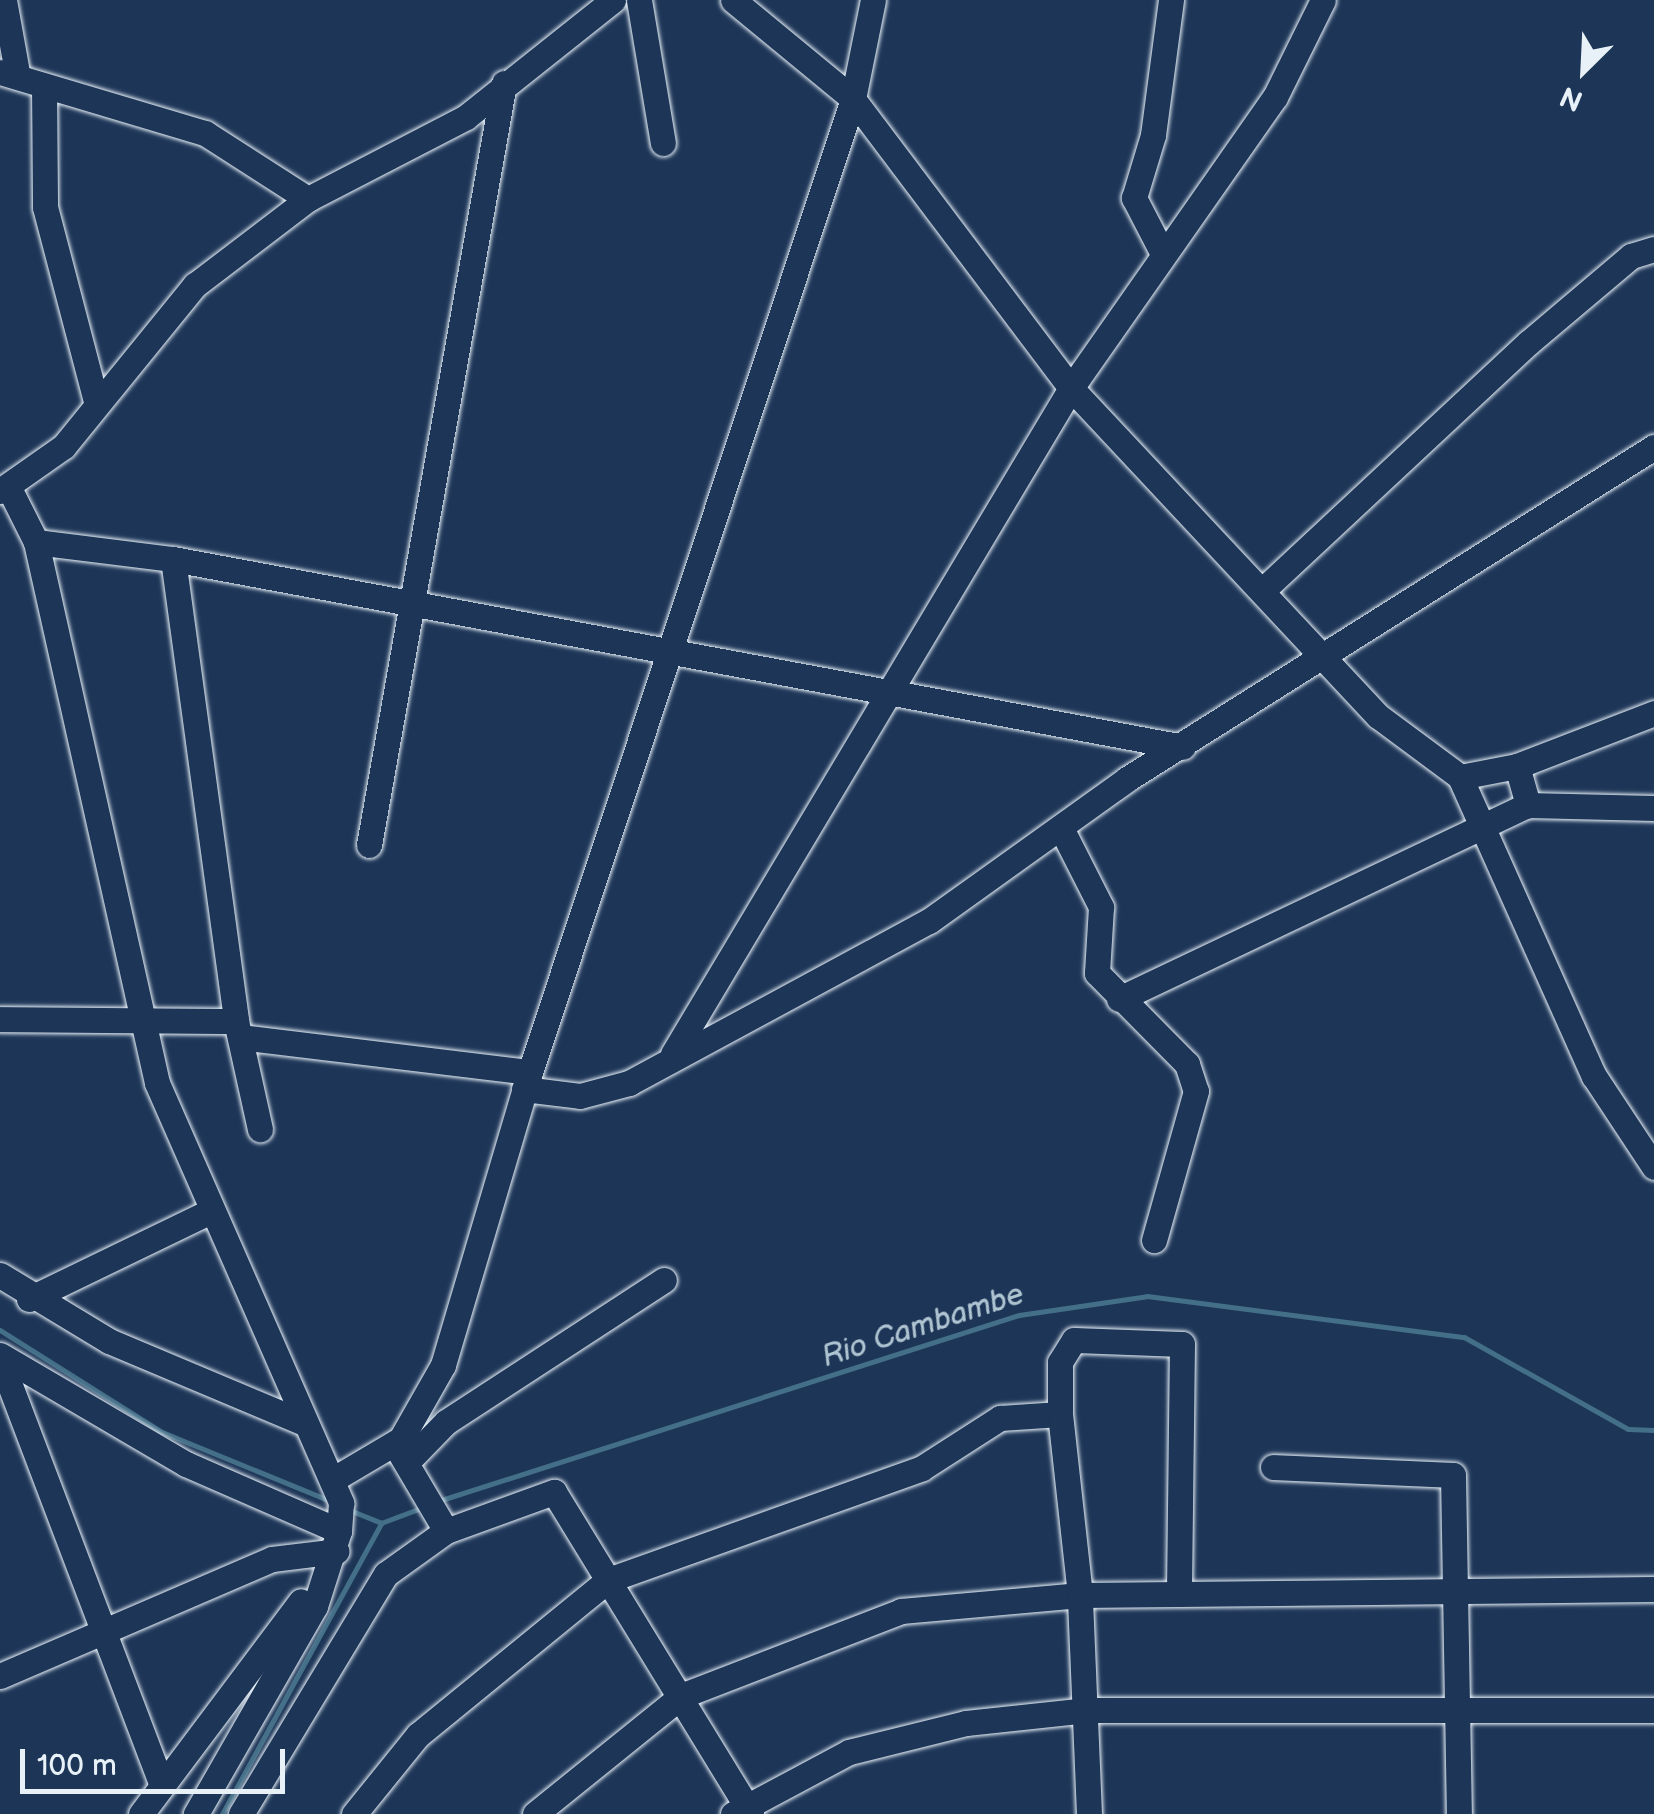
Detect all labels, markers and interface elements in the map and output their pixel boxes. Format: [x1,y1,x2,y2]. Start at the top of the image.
north arrow [1534,20,1634,120]
text: N [1555,79,1588,117]
water label: Rio Cambambe [817,1276,1029,1376]
scale bar [25,1729,290,1791]
text: 100 m [37,1748,117,1784]

